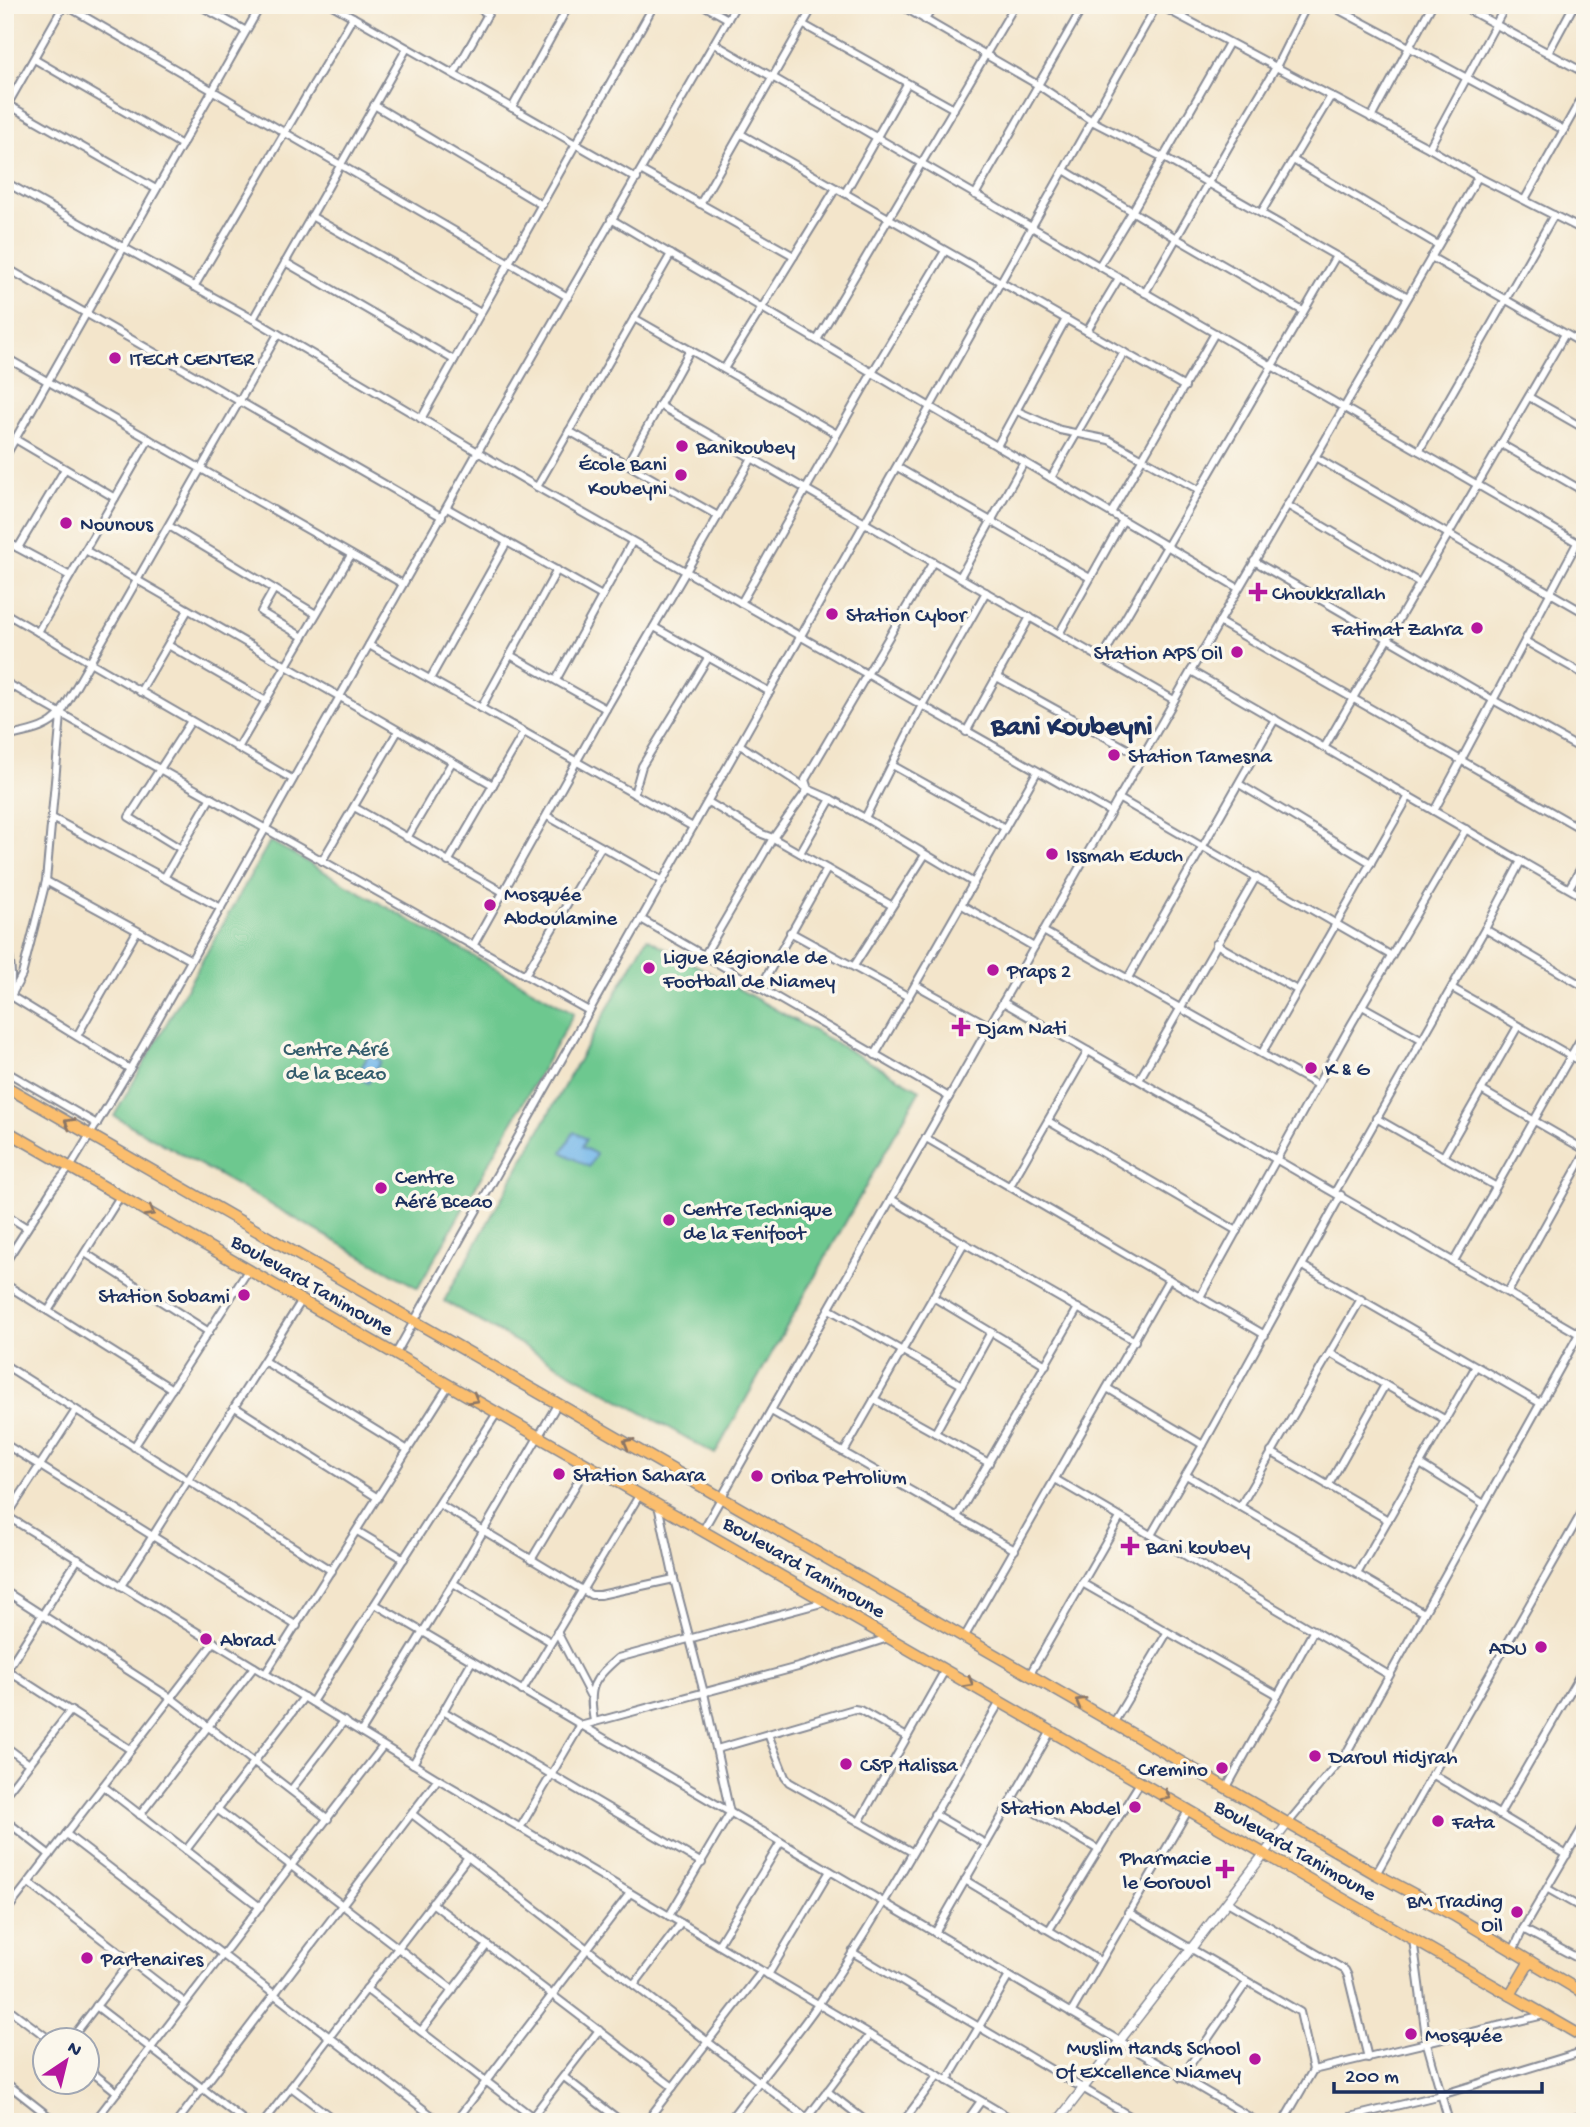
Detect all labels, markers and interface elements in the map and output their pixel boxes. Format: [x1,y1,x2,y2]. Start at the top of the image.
place label: ITECH CENTER [129,349,255,374]
marker: ITECH CENTER [107,350,123,366]
place label: Banikoubey [695,437,795,462]
marker: Banikoubey [674,438,690,454]
place label: École Bani Koubeyni [579,454,667,503]
marker: École Bani Koubeyni [673,467,689,483]
place label: Nounous [80,514,154,539]
marker: Nounous [58,515,74,531]
place label: Choukkrallah [1272,583,1385,608]
marker: Choukkrallah [1250,584,1266,600]
place label: Station Cybor [846,605,968,630]
marker: Station Cybor [824,606,840,622]
place label: Fatimat Zahra [1331,619,1464,644]
marker: Fatimat Zahra [1469,620,1485,636]
place label: Station APS Oil [1094,643,1223,668]
marker: Station APS Oil [1229,644,1245,660]
district label: Bani Koubeyni [990,712,1153,745]
place label: Station Tamesna [1128,746,1273,771]
marker: Station Tamesna [1106,747,1122,763]
place label: Issmah Educh [1066,845,1183,870]
marker: Issmah Educh [1044,846,1060,862]
place label: Mosquée Abdoulamine [504,884,618,933]
marker: Mosquée Abdoulamine [482,897,498,913]
place label: Ligue Régionale de Football de Niamey [662,947,835,996]
marker: Ligue Régionale de Football de Niamey [641,960,657,976]
place label: Praps 2 [1006,961,1071,986]
marker: Praps 2 [985,962,1001,978]
marker: Djam Nati [951,1017,971,1037]
place label: Djam Nati [975,1018,1067,1043]
park label: Centre Aéré de la Bceao [283,1039,390,1088]
place label: K & G [1325,1059,1370,1084]
marker: K & G [1303,1060,1319,1076]
one-way arrow [64,1118,77,1131]
place label: Centre Aéré Bceao [395,1167,493,1216]
marker: Centre Aéré Bceao [373,1180,389,1196]
place label: Centre Technique de la Fenifoot [683,1199,833,1248]
one-way arrow [142,1204,155,1217]
marker: Centre Technique de la Fenifoot [661,1212,677,1228]
street label: Boulevard Tanimoune [225,1230,398,1344]
place label: Station Sobami [98,1286,230,1311]
marker: Station Sobami [236,1287,252,1303]
one-way arrow [467,1391,479,1404]
one-way arrow [623,1438,636,1451]
place label: Station Sahara [573,1465,707,1490]
marker: Station Sahara [551,1466,567,1482]
place label: Oriba Petrolium [771,1467,907,1492]
marker: Oriba Petrolium [749,1468,765,1484]
street label: Boulevard Tanimoune [717,1512,890,1626]
marker: Bani koubey [1120,1536,1140,1556]
place label: Bani koubey [1145,1537,1250,1562]
place label: Abrad [220,1630,277,1655]
marker: Abrad [198,1631,214,1647]
place label: ADU [1489,1638,1527,1663]
marker: ADU [1533,1639,1549,1655]
one-way arrow [961,1675,974,1688]
one-way arrow [1075,1697,1087,1710]
place label: Daroul Hidjrah [1327,1747,1457,1772]
marker: Daroul Hidjrah [1307,1748,1323,1764]
place label: CSP Halissa [860,1755,959,1780]
marker: CSP Halissa [838,1756,854,1772]
place label: Cremino [1138,1759,1208,1784]
marker: Cremino [1214,1760,1230,1776]
one-way arrow [1159,1788,1172,1801]
street label: Boulevard Tanimoune [1208,1795,1381,1909]
place label: Station Abdel [1001,1798,1121,1823]
marker: Station Abdel [1127,1799,1143,1815]
place label: Fata [1451,1812,1496,1837]
marker: Fata [1430,1813,1446,1829]
place label: Pharmacie le Gorouol [1119,1848,1212,1897]
marker: Pharmacie le Gorouol [1217,1861,1233,1877]
place label: BM Trading Oil [1406,1891,1503,1940]
marker: BM Trading Oil [1509,1904,1525,1920]
place label: Partenaires [100,1949,205,1974]
marker: Partenaires [79,1950,95,1966]
north arrow [32,2025,102,2096]
place label: Mosquée [1425,2025,1503,2050]
marker: Mosquée [1403,2026,1419,2042]
text: N [62,2037,85,2063]
place label: Muslim Hands School Of Excellence Niamey [1056,2038,1241,2087]
scale bar [1334,2050,1543,2094]
marker: Muslim Hands School Of Excellence Niamey [1247,2051,1263,2067]
text: 200 m [1345,2066,1399,2091]

